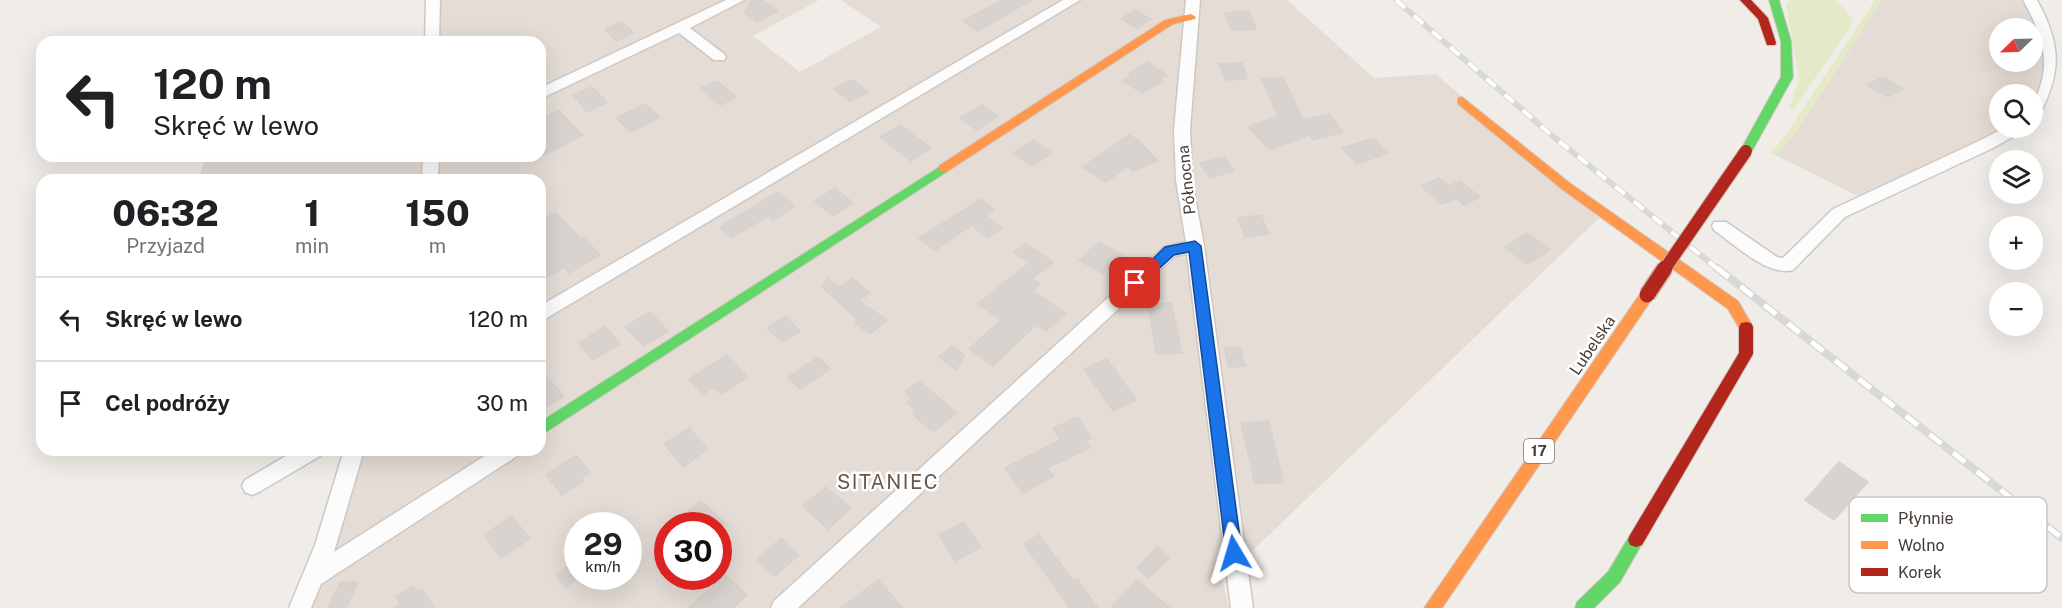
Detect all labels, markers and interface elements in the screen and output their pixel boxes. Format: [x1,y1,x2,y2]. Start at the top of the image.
north arrow [1989,18,2043,72]
map controls [1989,18,2043,336]
text: 120 m [153,59,272,108]
icon: left [54,60,132,138]
button: search [1989,84,2043,138]
text: Skręć w lewo [153,109,319,141]
street label: Północna [1173,144,1200,216]
button: layers [1989,150,2043,204]
text: 06:32 [112,192,219,234]
text: 1 [304,192,320,234]
text: 150 [405,192,470,234]
button: + [1989,216,2043,270]
text: Przyjazd [126,234,205,258]
text: min [295,234,329,258]
text: m [429,234,446,258]
pin [1109,257,1160,308]
icon: arrive [1118,266,1151,299]
button: − [1989,282,2043,336]
icon: left [54,303,87,336]
text: Skręć w lewo [105,306,242,332]
text: 120 m [468,306,528,332]
street label: Lubelska [1566,312,1619,379]
icon: arrive [54,387,87,420]
text: Cel podróży [105,390,230,416]
text: 30 m [476,390,528,416]
road number: 17 [1524,439,1554,463]
district label: SITANIEC [837,470,939,494]
legend [1849,497,2047,593]
text: Płynnie [1898,509,1954,528]
speed limit sign: 30 [654,512,732,590]
position arrow [1202,521,1266,585]
text: 29 [584,526,622,562]
text: Wolno [1898,536,1945,555]
text: km/h [585,558,621,575]
text: Korek [1898,563,1942,582]

